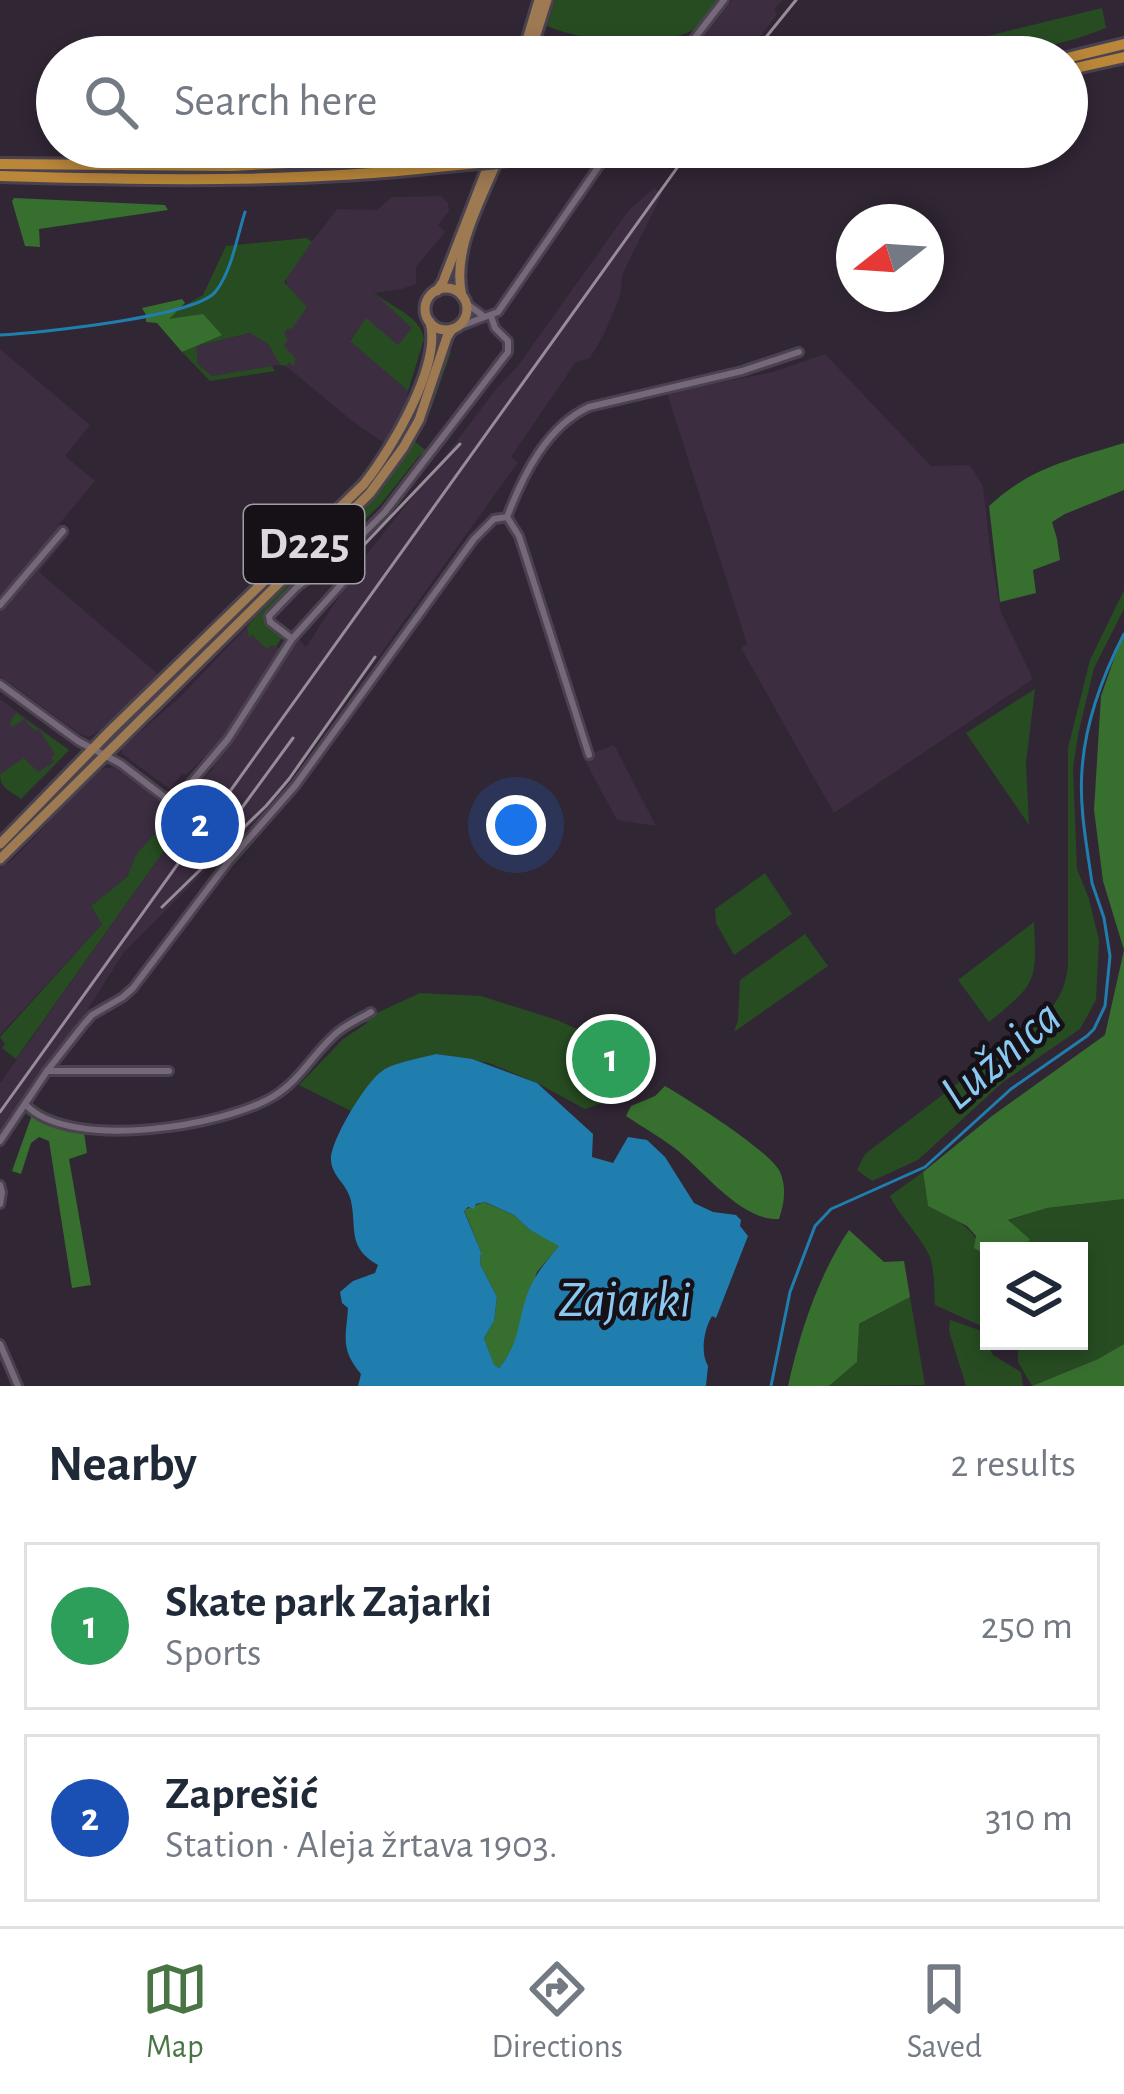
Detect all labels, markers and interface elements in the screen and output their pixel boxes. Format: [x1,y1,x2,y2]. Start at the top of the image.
search box [36,36,1088,168]
icon: search [78,69,144,135]
text: Search here [174,79,377,124]
north arrow [836,204,944,312]
road number: D225 [244,505,364,583]
pin: 2 [161,779,239,869]
your location [486,795,546,855]
water label: Lužnica [931,991,1071,1119]
pin: 1 [572,1014,650,1104]
map controls [980,1242,1088,1350]
button: layers [980,1242,1088,1350]
water label: Zajarki [559,1275,691,1326]
text: Nearby [48,1439,197,1490]
text: 2 results [950,1445,1076,1484]
text: Skate park Zajarki [165,1580,492,1625]
text: 1 [83,1607,97,1646]
text: 250 m [981,1607,1073,1646]
text: Sports [165,1634,262,1673]
text: Zaprešić [165,1772,318,1817]
text: 2 [81,1799,99,1838]
text: 310 m [985,1799,1073,1838]
text: Station · Aleja žrtava 1903. [165,1826,558,1865]
tab: Map [142,1956,208,2068]
tab: Directions [491,1956,623,2068]
tab: Saved [907,1956,982,2068]

